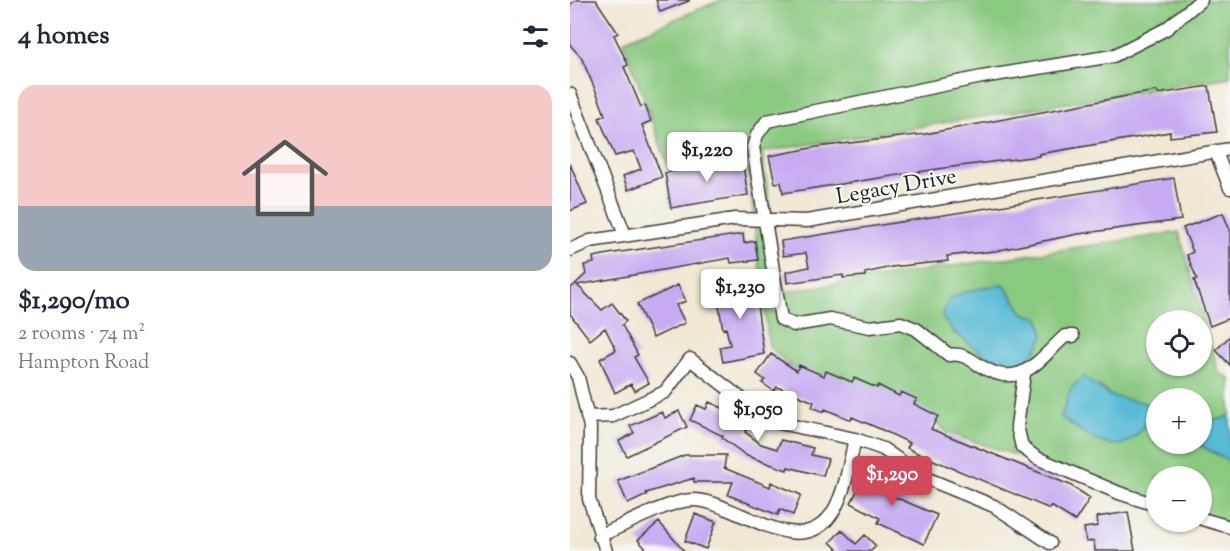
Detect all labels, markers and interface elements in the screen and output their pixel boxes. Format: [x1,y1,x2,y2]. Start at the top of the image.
text: 4 homes [18,18,109,55]
icon: filters [519,20,552,53]
icon: home [231,124,339,232]
pin: $1,220 [658,132,756,183]
text: $1,220 [681,137,733,166]
street label: Legacy Drive [834,162,959,214]
pin: $1,230 [691,269,789,320]
text: $1,230 [715,274,765,303]
text: $1,290/mo [18,283,130,320]
map controls [1146,310,1212,532]
button: locate [1146,310,1212,376]
text: 2 rooms · 74 m² [18,320,145,349]
text: Hampton Road [18,349,149,378]
button: + [1146,388,1212,454]
pin: $1,050 [709,391,807,442]
text: $1,050 [733,396,783,425]
pin: $1,290 [843,456,941,507]
text: $1,290 [866,461,918,490]
button: − [1146,466,1212,532]

